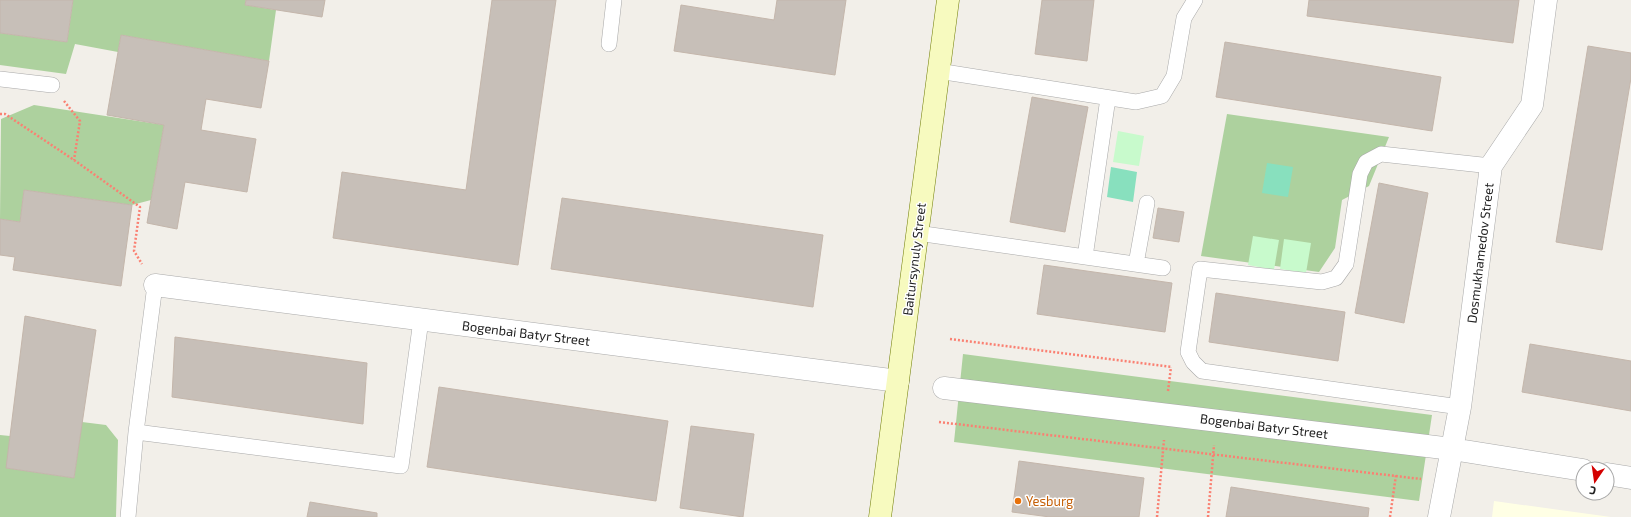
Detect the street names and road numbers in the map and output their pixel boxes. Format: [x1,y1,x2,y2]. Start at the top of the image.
street label: Dosmukhamedov Street [1463,182,1497,324]
street label: Baitursynuly Street [899,202,929,316]
street label: Bogenbai Batyr Street [461,317,591,349]
street label: Bogenbai Batyr Street [1199,410,1329,442]

